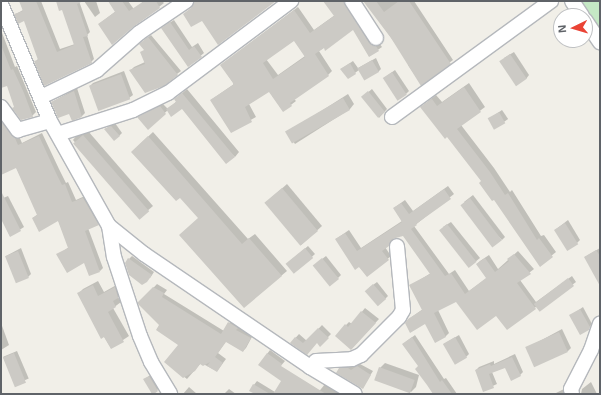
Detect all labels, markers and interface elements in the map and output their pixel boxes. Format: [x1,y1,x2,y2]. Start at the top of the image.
north arrow [553,8,593,48]
text: N [556,24,568,33]

